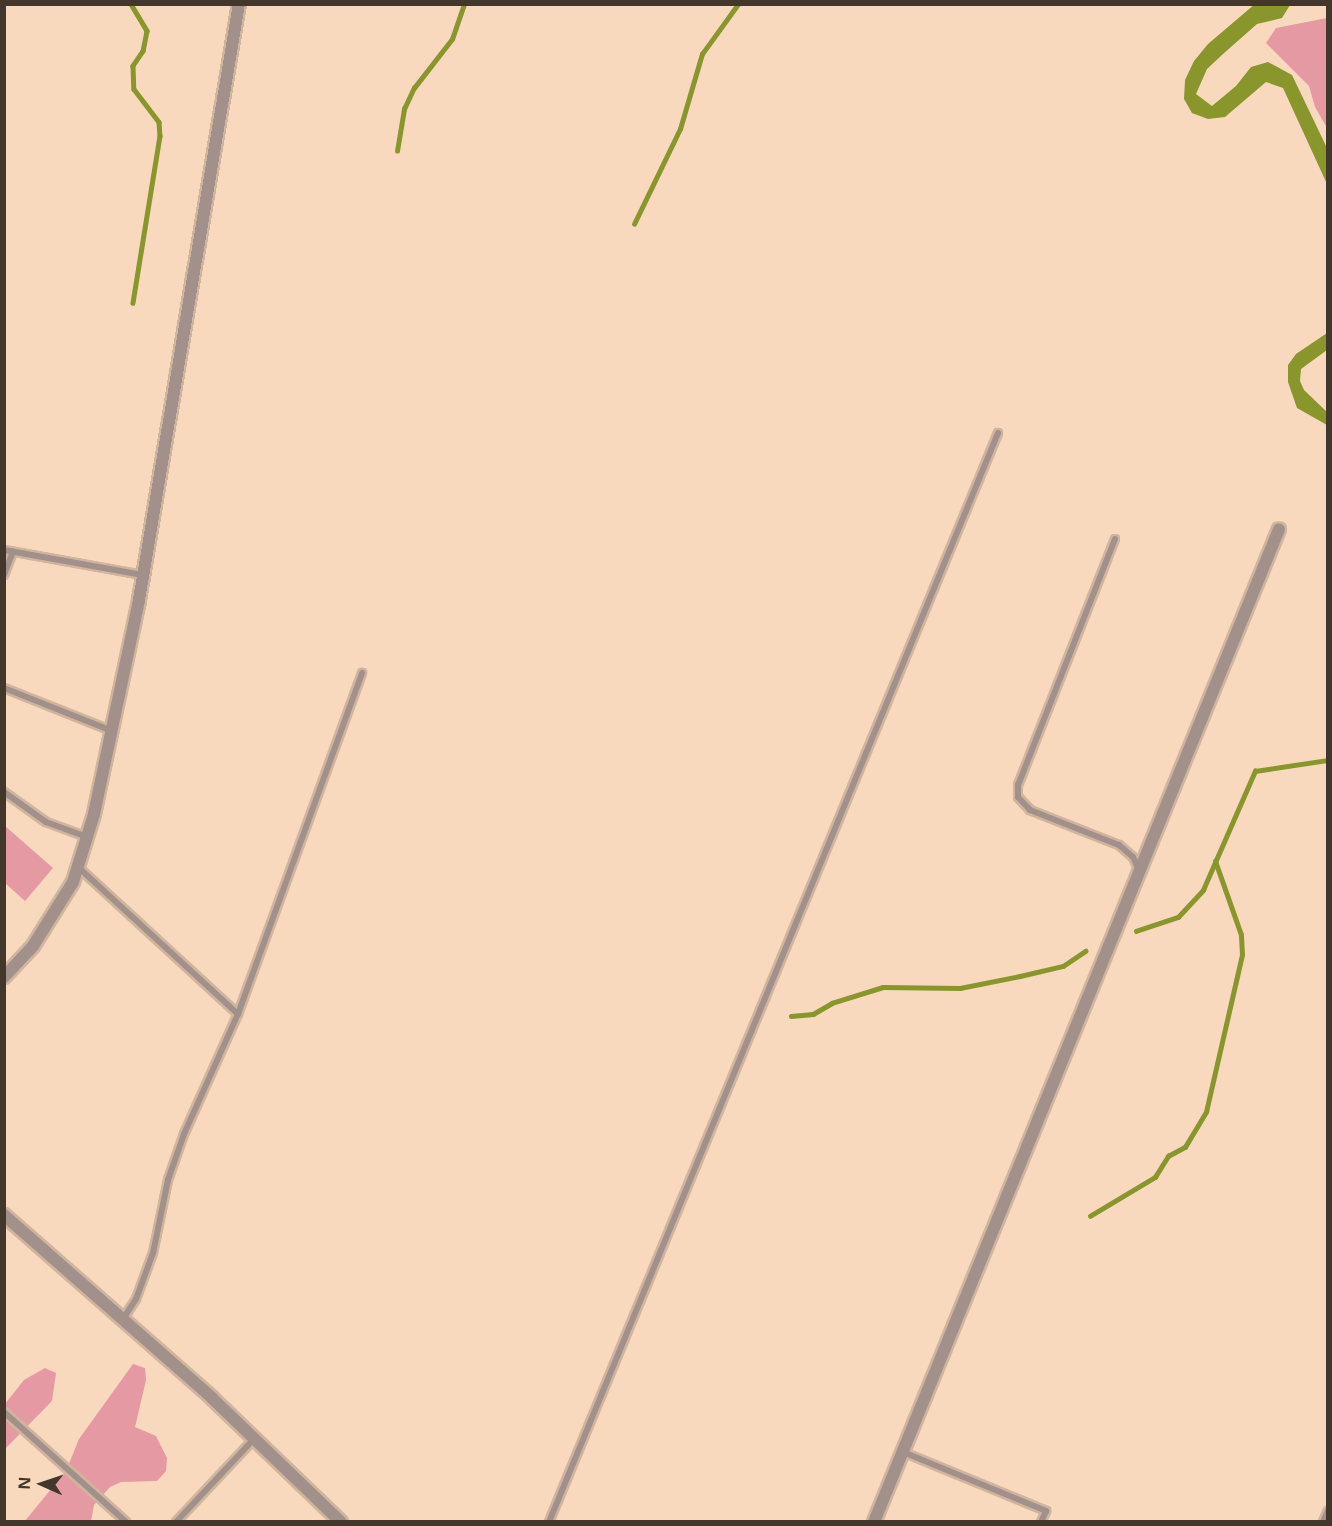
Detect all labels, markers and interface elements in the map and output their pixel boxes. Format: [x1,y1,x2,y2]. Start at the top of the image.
north arrow [12,1454,72,1514]
text: N [13,1476,35,1490]

